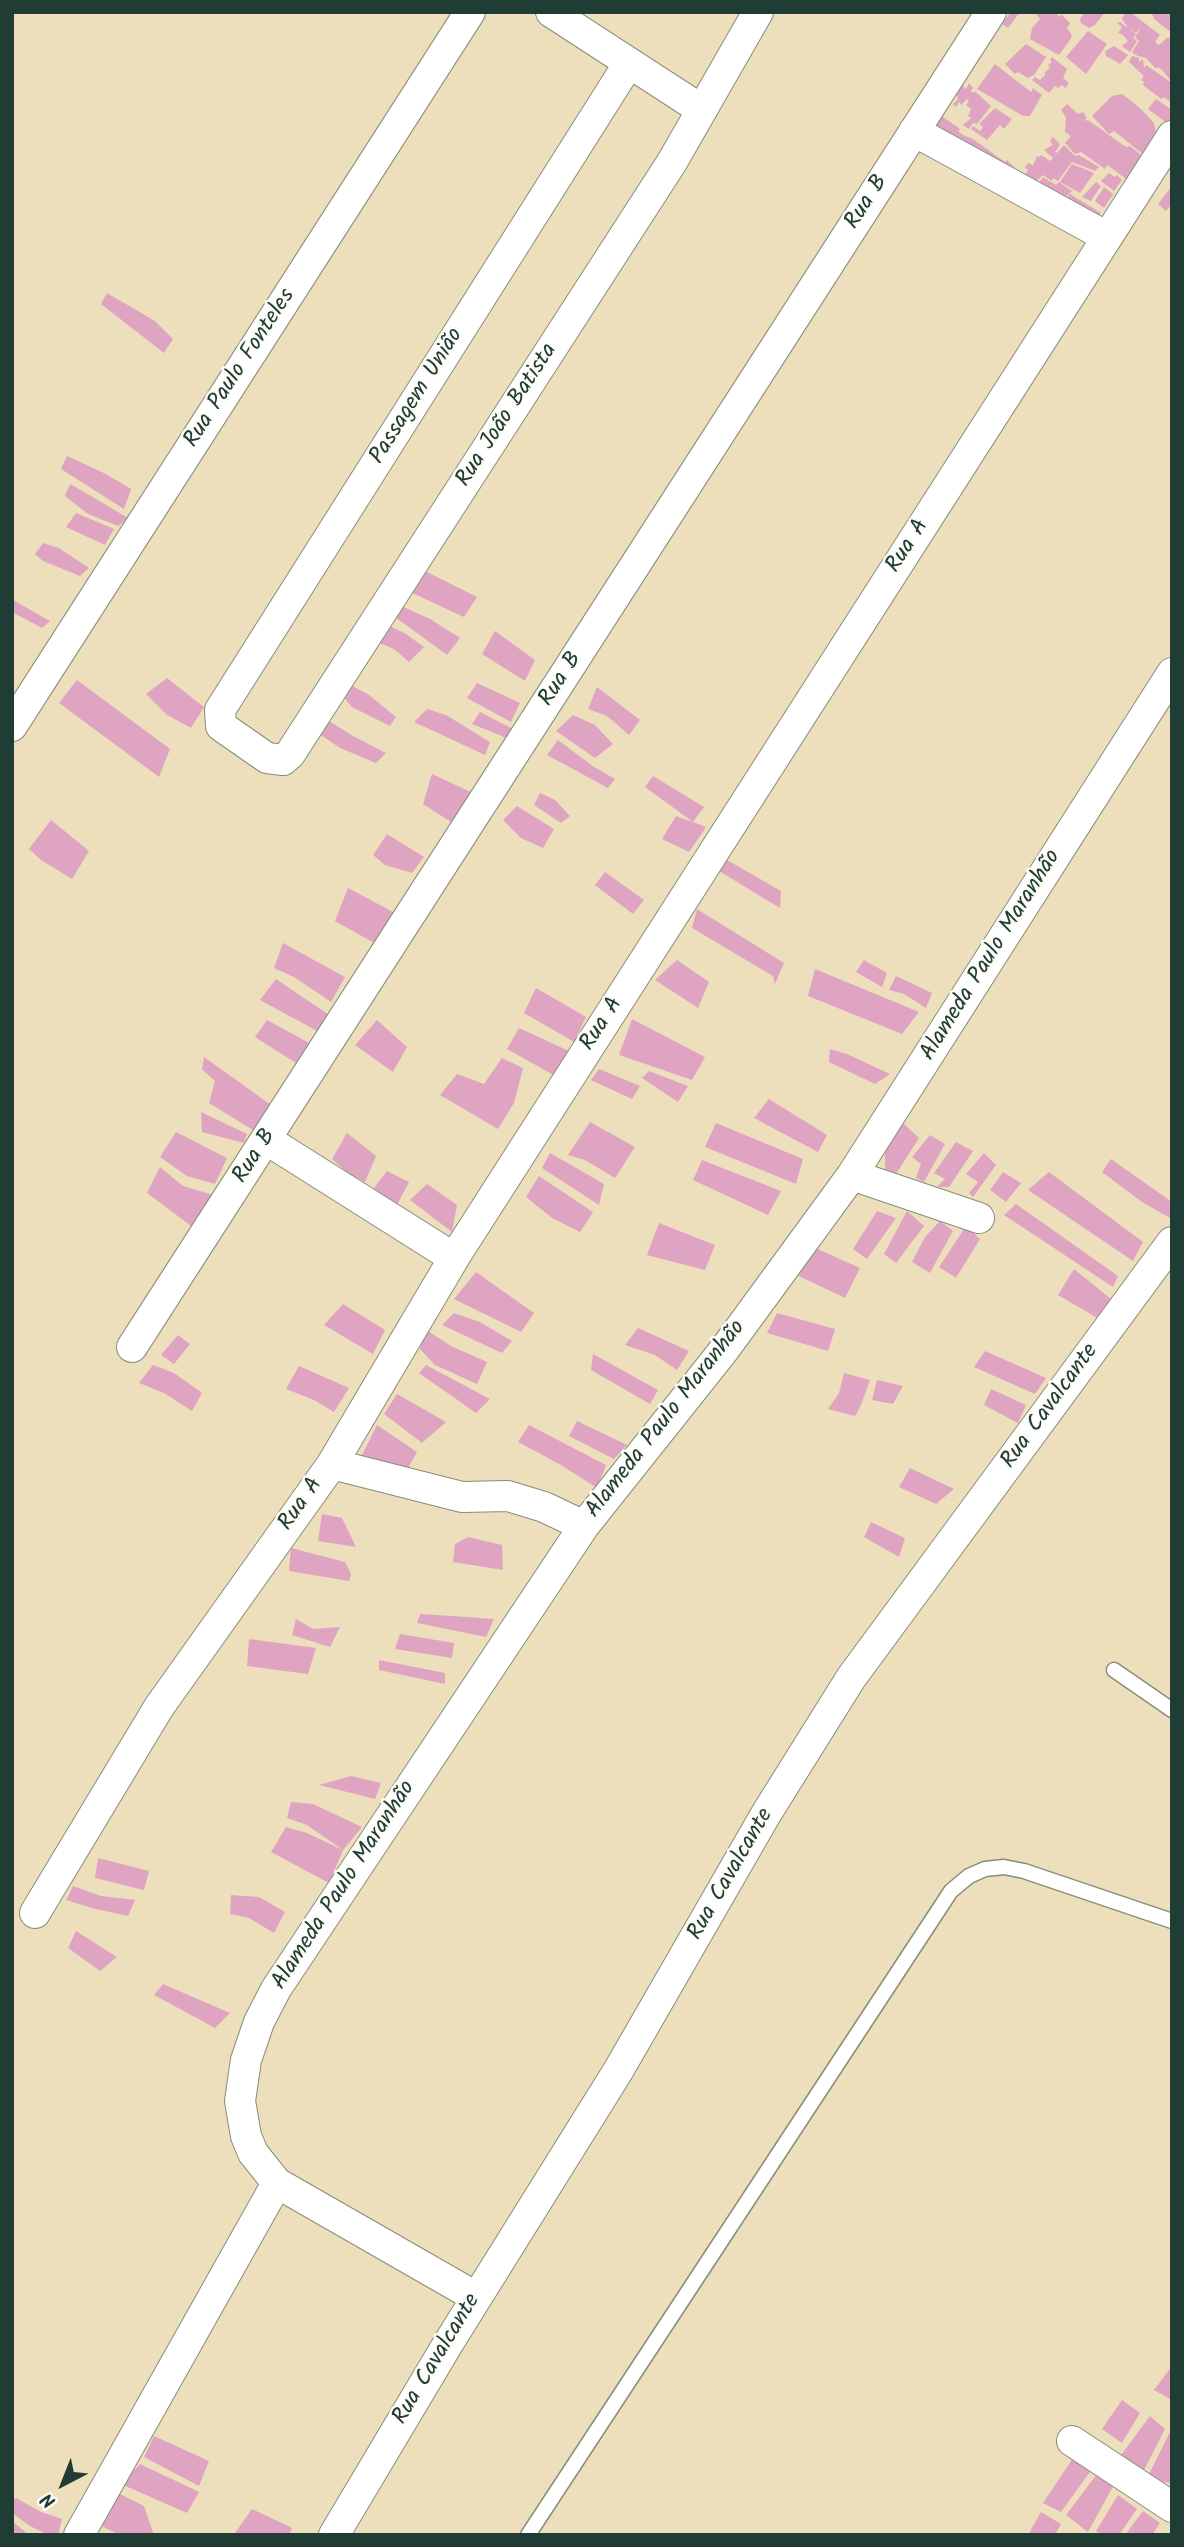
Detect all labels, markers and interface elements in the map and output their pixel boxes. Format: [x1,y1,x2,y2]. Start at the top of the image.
street label: Rua B [840,171,896,235]
street label: Rua Paulo Fonteles [179,284,303,454]
street label: Passagem União [365,324,471,470]
street label: Rua João Batista [451,339,565,493]
street label: Rua A [881,515,937,579]
street label: Rua B [534,648,590,712]
street label: Alameda Paulo Maranhão [916,845,1068,1067]
street label: Rua A [575,993,631,1057]
street label: Rua B [228,1125,284,1189]
street label: Alameda Paulo Maranhão [581,1316,753,1524]
street label: Rua Cavalcante [996,1339,1106,1475]
street label: Rua A [274,1473,330,1537]
street label: Alameda Paulo Maranhão [267,1776,423,1996]
street label: Rua Cavalcante [683,1804,781,1946]
street label: Rua Cavalcante [388,2290,488,2430]
north arrow [28,2449,98,2519]
text: N [34,2484,63,2515]

